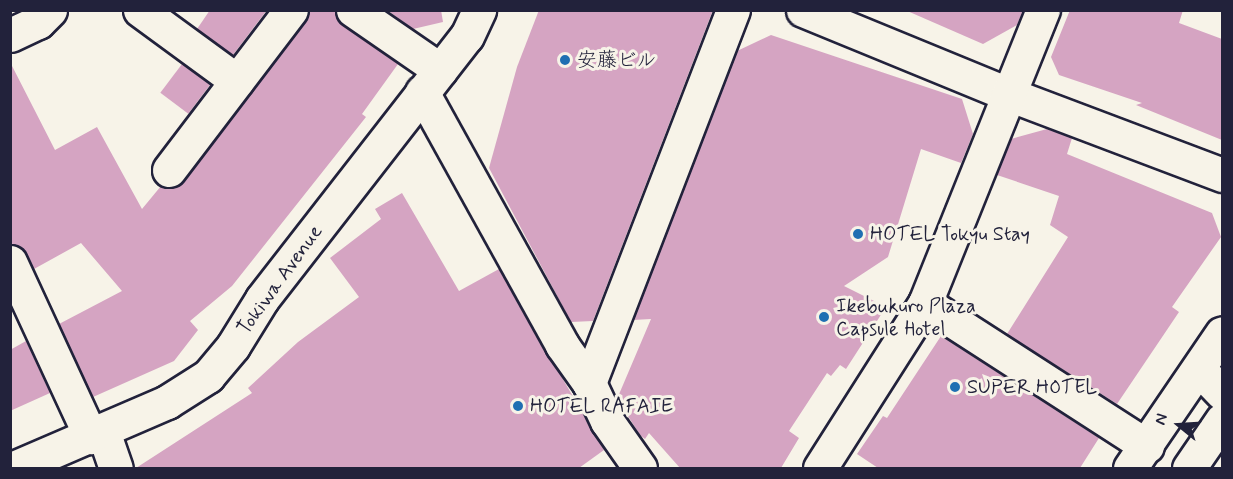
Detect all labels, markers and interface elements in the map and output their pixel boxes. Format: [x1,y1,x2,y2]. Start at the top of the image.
place label: 安藤ビル [577,48,657,72]
marker: 安藤ビル [558,53,572,67]
street label: Tokiwa Avenue [232,220,328,340]
place label: HOTEL Tokyu Stay [870,222,1029,246]
marker: HOTEL Tokyu Stay [851,227,865,241]
place label: Ikebukuro Plaza Capsule Hotel [836,294,976,341]
marker: Ikebukuro Plaza Capsule Hotel [817,310,831,324]
place label: SUPER HOTEL [967,375,1101,399]
marker: SUPER HOTEL [948,380,962,394]
place label: HOTEL RAFAIE [530,394,667,418]
north arrow [1149,395,1209,455]
marker: HOTEL RAFAIE [511,399,525,413]
text: N [1150,411,1173,428]

